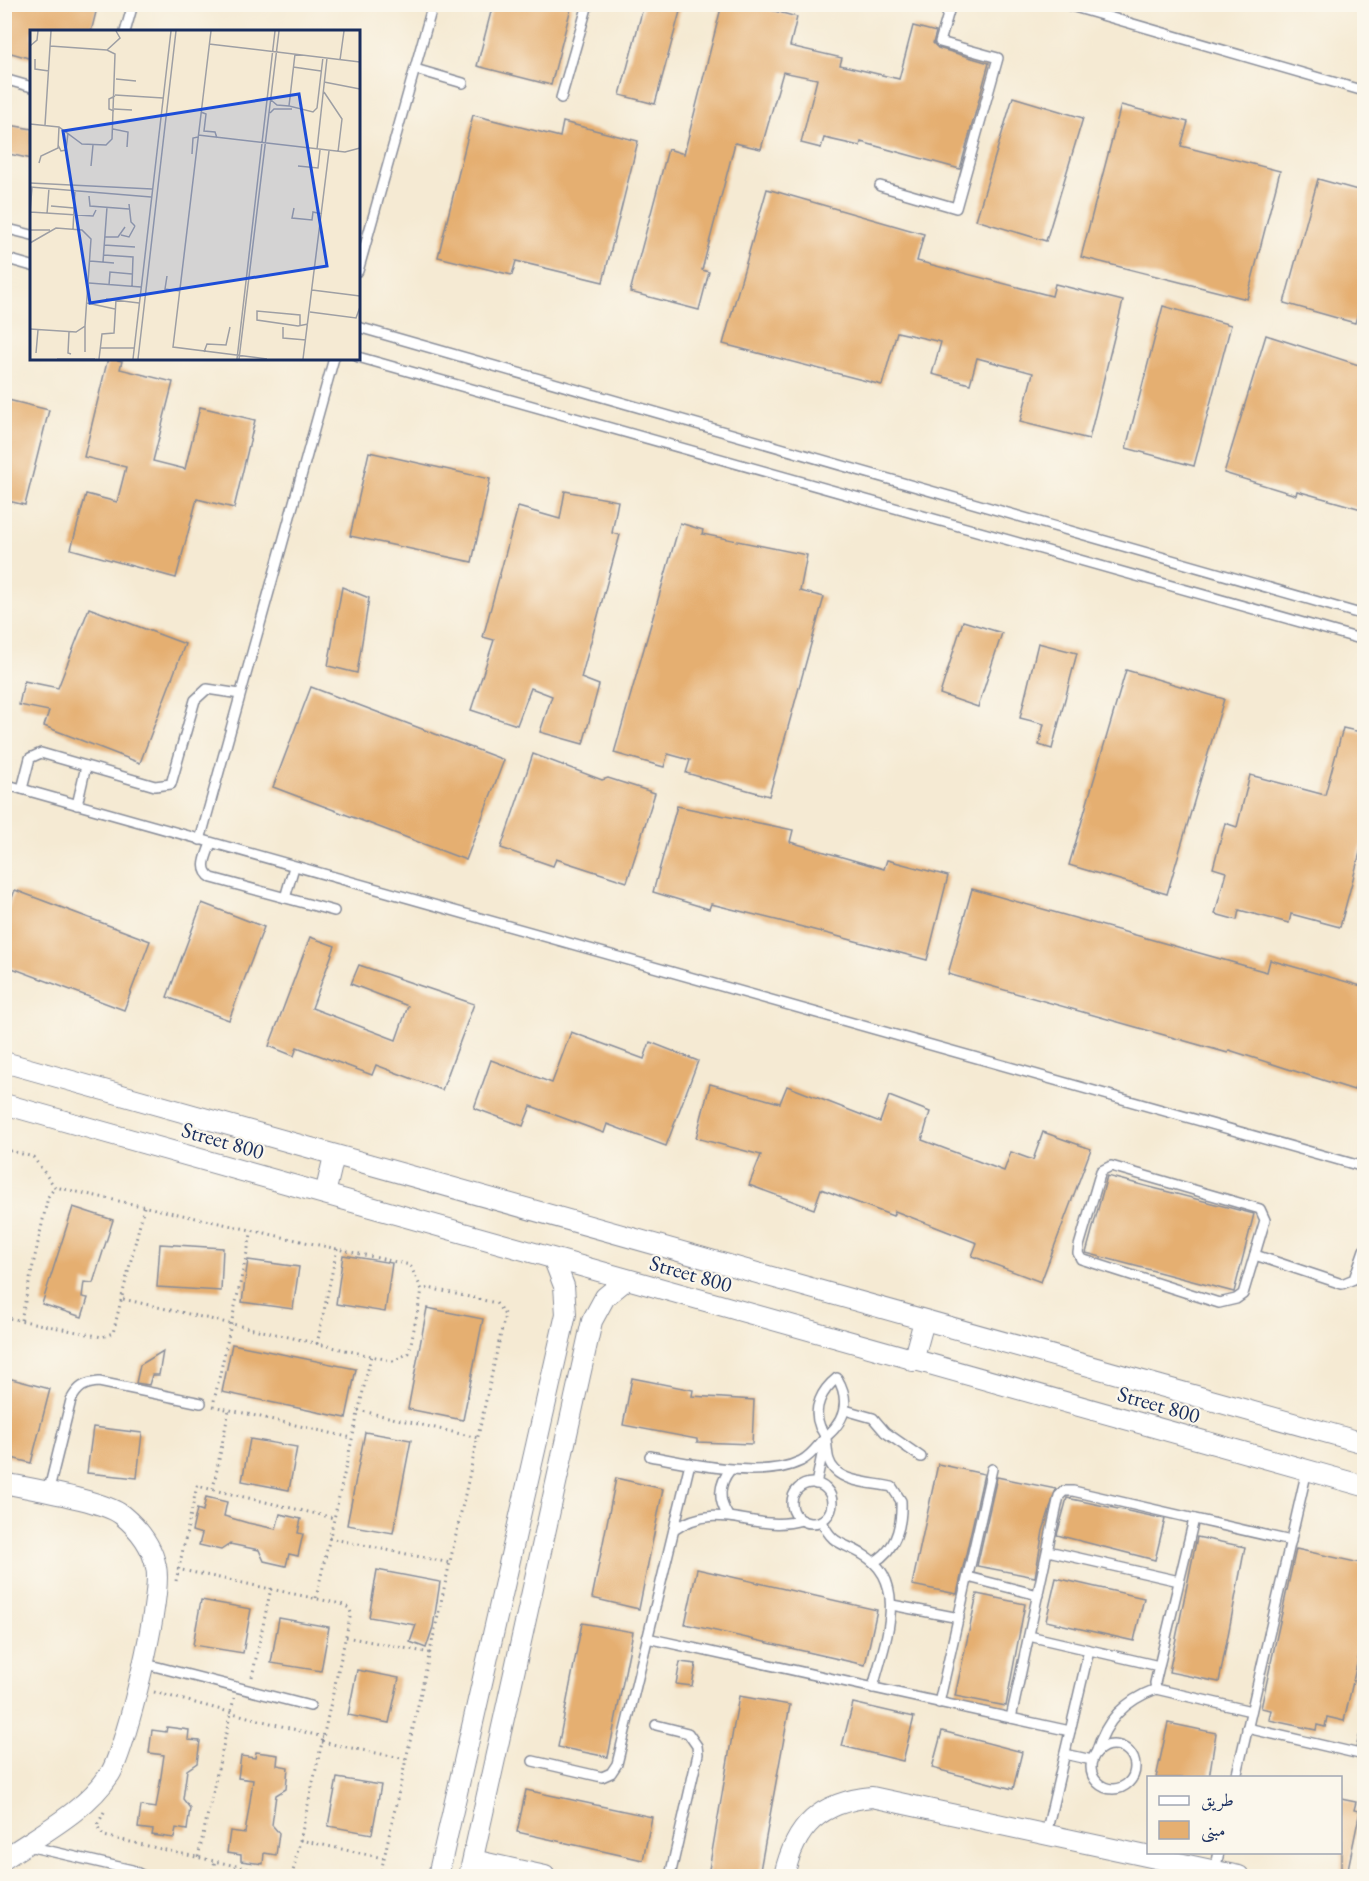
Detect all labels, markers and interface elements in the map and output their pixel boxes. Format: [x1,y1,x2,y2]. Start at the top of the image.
inset map [30,30,360,360]
street label: Street 800 [178,1115,268,1166]
street label: Street 800 [646,1248,736,1299]
street label: Street 800 [1114,1379,1204,1430]
legend [1147,1776,1342,1854]
text: طريق [1201,1788,1234,1812]
text: مبنى [1201,1818,1226,1843]

